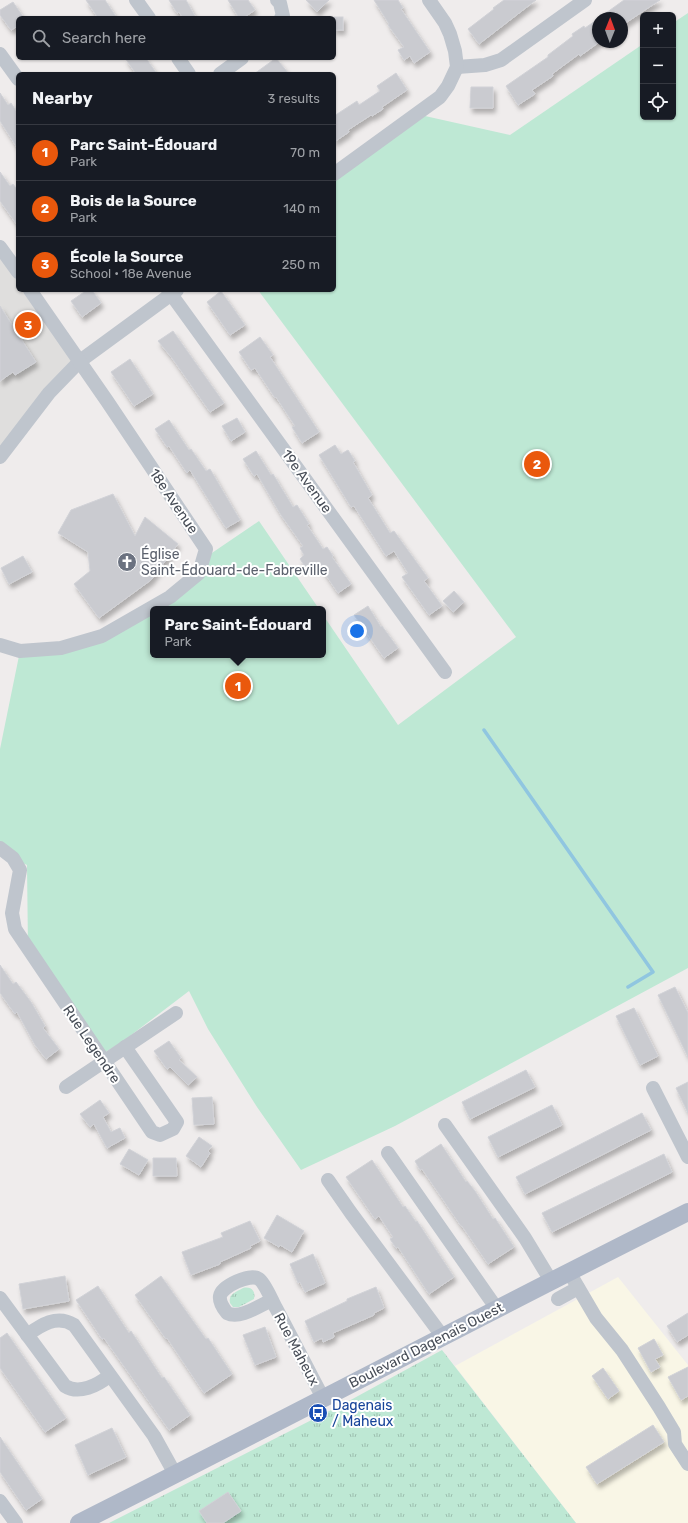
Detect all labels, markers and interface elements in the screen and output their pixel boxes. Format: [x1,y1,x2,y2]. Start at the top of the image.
north arrow [592,12,628,48]
map controls [640,12,676,120]
button: + [640,12,676,48]
search box [16,16,336,60]
icon: search [30,27,52,49]
text: Search here [62,29,146,47]
button: − [640,48,676,84]
button: locate [640,84,676,120]
text: Nearby [32,88,93,108]
text: 3 results [268,91,320,106]
text: Parc Saint-Édouard [70,136,217,154]
text: 1 [42,145,48,160]
text: 70 m [290,145,320,160]
text: Park [70,154,97,169]
text: Bois de la Source [70,192,197,210]
text: 2 [41,201,49,216]
text: 140 m [283,201,320,216]
text: Park [70,210,97,225]
text: École la Source [70,248,184,266]
text: 3 [41,257,49,272]
text: 250 m [282,257,320,272]
text: School · 18e Avenue [70,266,191,281]
pin: 3 [15,310,41,340]
street label: 19e Avenue [278,446,335,516]
pin: 2 [524,449,550,479]
street label: 18e Avenue [146,466,202,537]
place label: Église Saint-Édouard-de-Fabreville [141,545,328,579]
church icon: Église Saint-Édouard-de-Fabreville [116,551,138,573]
popup [150,606,326,658]
text: Parc Saint-Édouard [164,616,312,634]
your location [347,621,367,641]
text: Park [164,634,191,649]
pin: 1 [225,671,251,701]
street label: Rue Legendre [59,1002,124,1087]
street label: Boulevard Dagenais Ouest [346,1299,507,1392]
street label: Rue Maheux [270,1310,323,1389]
place label: Dagenais / Maheux [332,1397,394,1430]
bus stop icon: Dagenais / Maheux [307,1402,329,1424]

